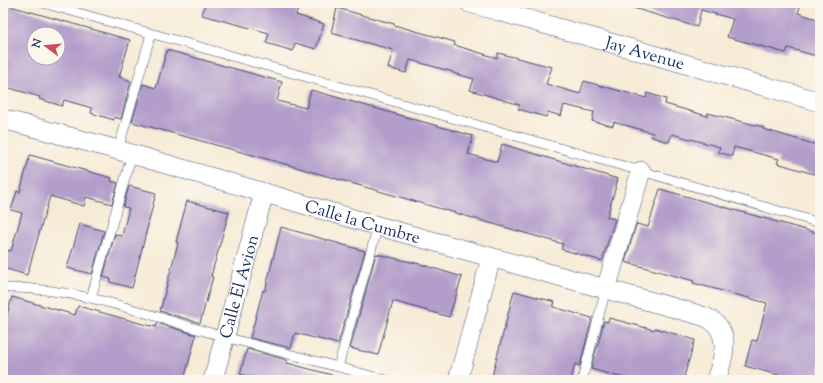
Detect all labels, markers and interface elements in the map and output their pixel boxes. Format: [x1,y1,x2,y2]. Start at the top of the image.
north arrow [26,26,66,66]
street label: Jay Avenue [601,32,687,77]
text: N [28,37,46,51]
street label: Calle la Cumbre [302,195,423,251]
street label: Calle El Avion [215,232,266,342]

